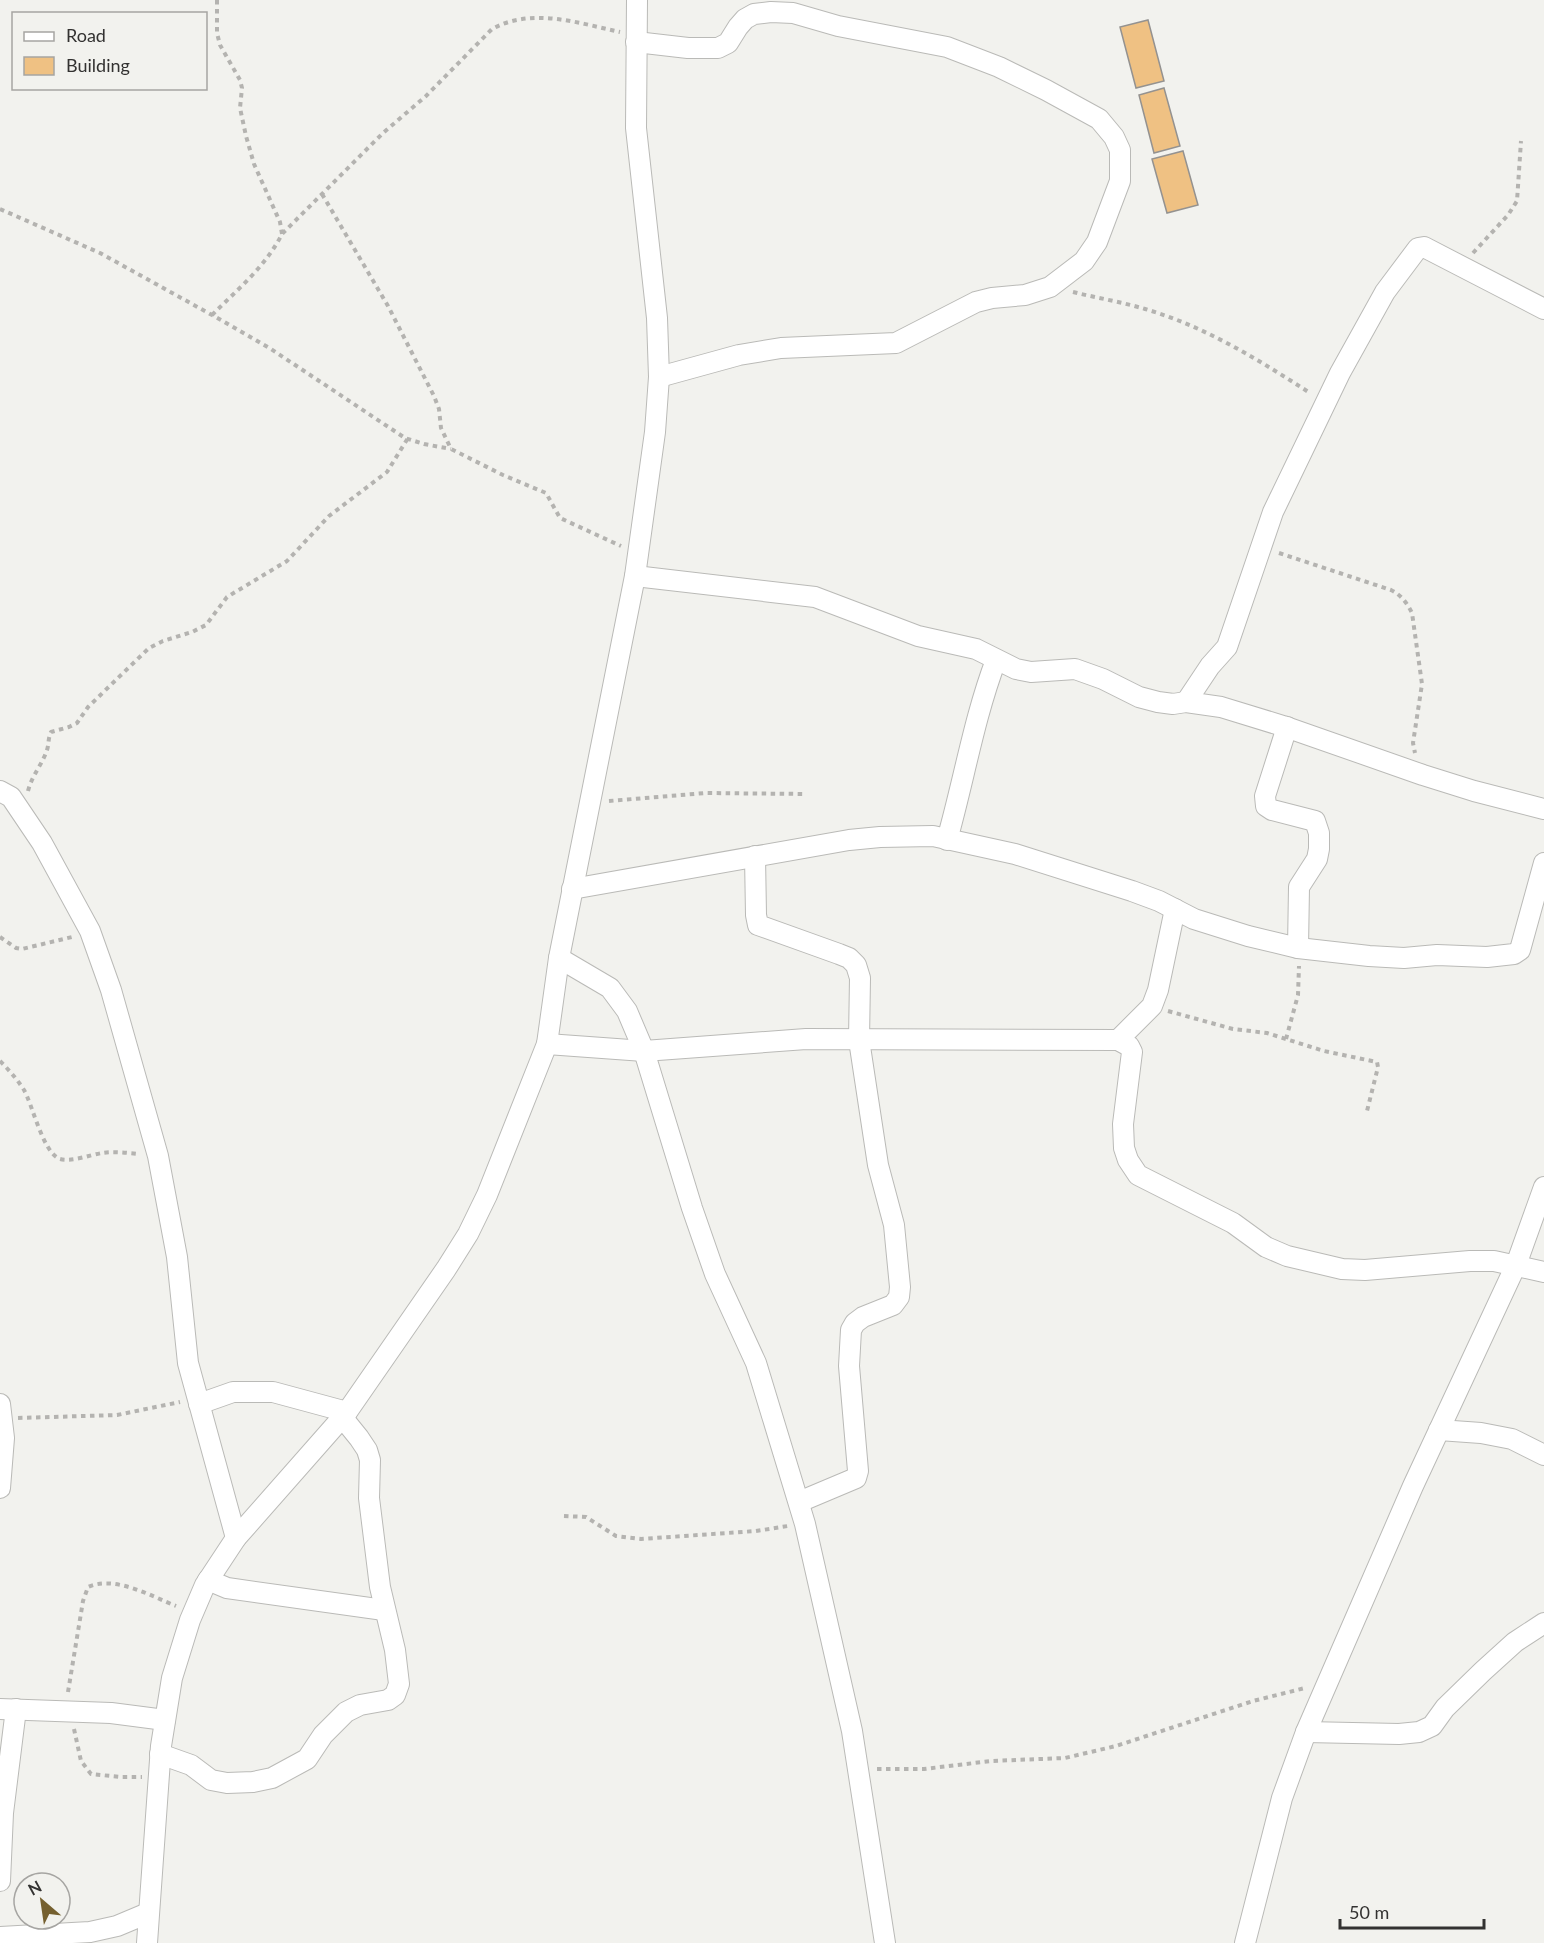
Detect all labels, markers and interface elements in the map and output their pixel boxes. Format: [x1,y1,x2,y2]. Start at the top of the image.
legend [12,12,207,90]
text: Road [66,24,106,46]
text: Building [66,54,130,76]
north arrow [12,1871,72,1931]
text: N [24,1876,44,1899]
scale bar [1340,1892,1484,1930]
text: 50 m [1349,1901,1389,1923]

